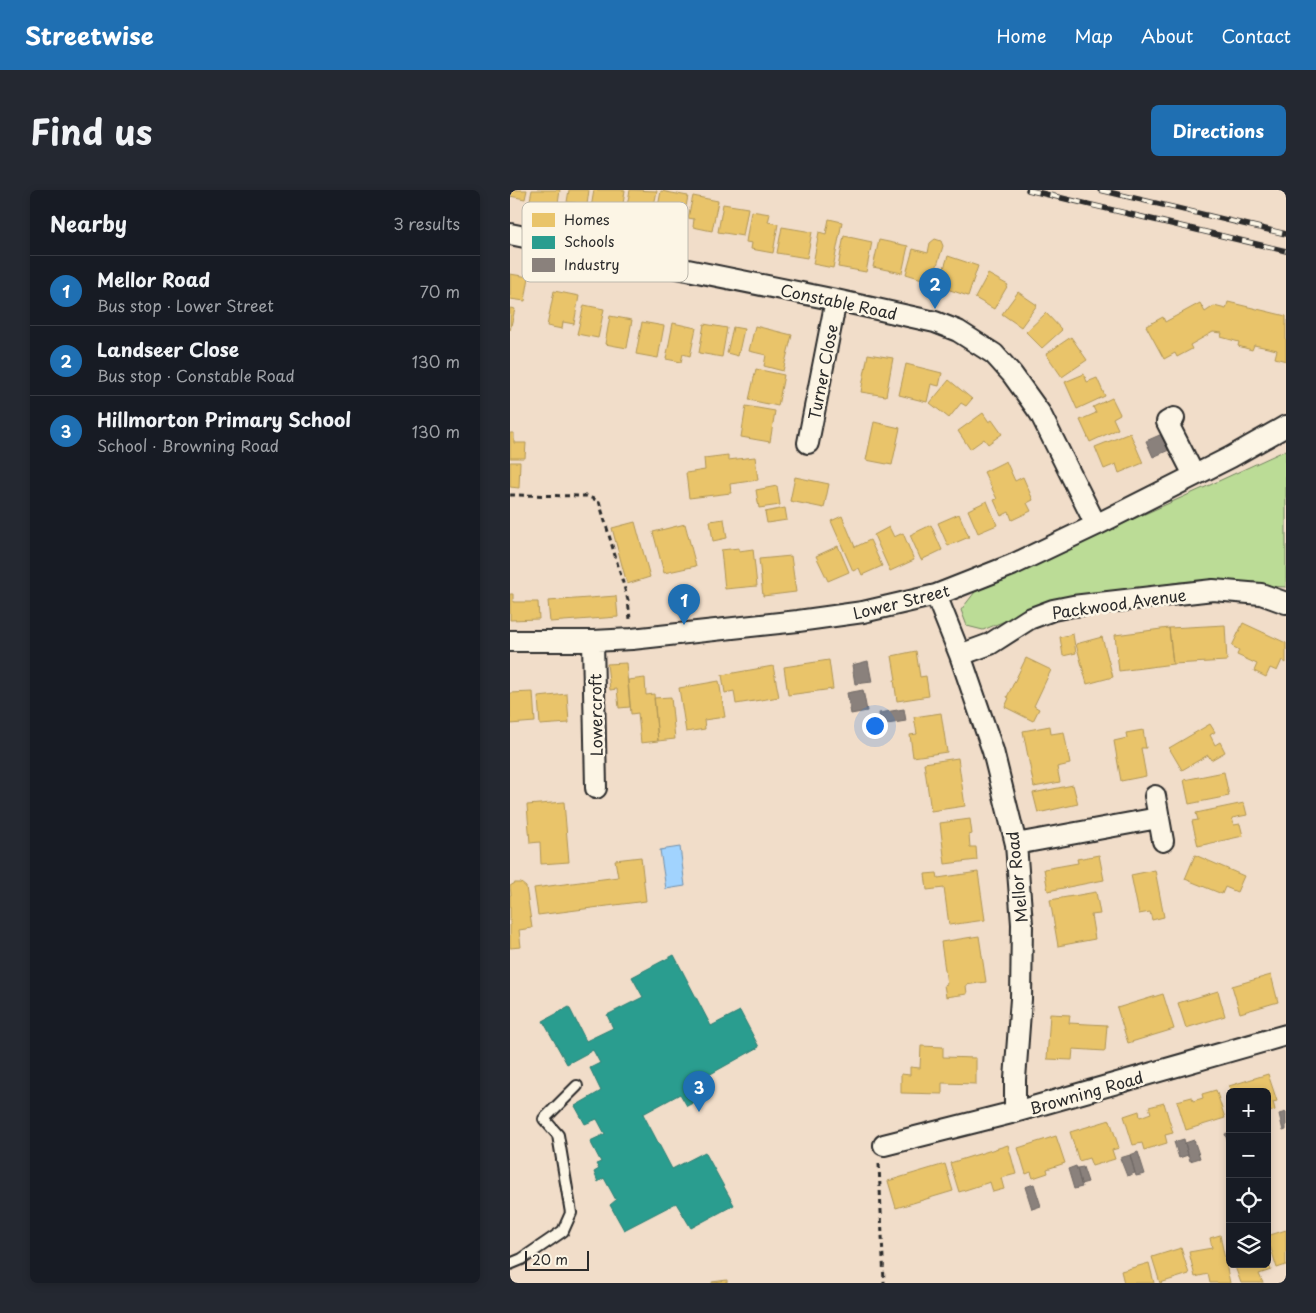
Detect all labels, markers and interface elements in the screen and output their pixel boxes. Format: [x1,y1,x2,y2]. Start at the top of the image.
text: Streetwise [25,17,154,53]
text: Home [996,22,1046,49]
text: Map [1074,22,1113,49]
text: About [1141,22,1193,49]
text: Contact [1221,22,1291,49]
text: Find us [30,104,152,157]
button: Directions [1151,105,1286,156]
legend [522,202,688,282]
text: Nearby [50,207,127,239]
text: Homes [564,209,610,230]
text: 3 results [393,211,460,235]
text: Schools [564,231,614,252]
text: Industry [564,254,619,275]
text: Mellor Road [97,265,210,293]
pin: 2 [919,268,951,309]
street label: Constable Road [778,277,900,325]
text: 1 [62,279,70,303]
text: 70 m [420,279,460,303]
text: Bus stop · Lower Street [97,293,274,317]
street label: Turner Close [801,322,843,422]
text: Landseer Close [97,335,239,363]
text: 2 [60,349,72,373]
text: 130 m [412,349,460,373]
text: Bus stop · Constable Road [97,363,295,387]
text: Hillmorton Primary School [97,405,351,433]
text: 3 [61,419,71,443]
text: 130 m [412,419,460,443]
text: School · Browning Road [97,433,279,457]
street label: Lower Street [850,577,952,625]
street label: Packwood Avenue [1050,582,1188,624]
pin: 1 [668,584,700,625]
street label: Lowercroft [582,673,608,757]
your location [862,713,888,739]
street label: Mellor Road [999,830,1033,924]
street label: Browning Road [1026,1064,1146,1120]
pin: 3 [683,1071,715,1112]
map controls [1226,1088,1271,1268]
button: + [1226,1088,1271,1133]
button: − [1226,1133,1271,1178]
button: locate [1226,1178,1271,1223]
button: layers [1226,1223,1271,1268]
scale bar [525,1248,589,1271]
text: 20 m [532,1249,568,1270]

